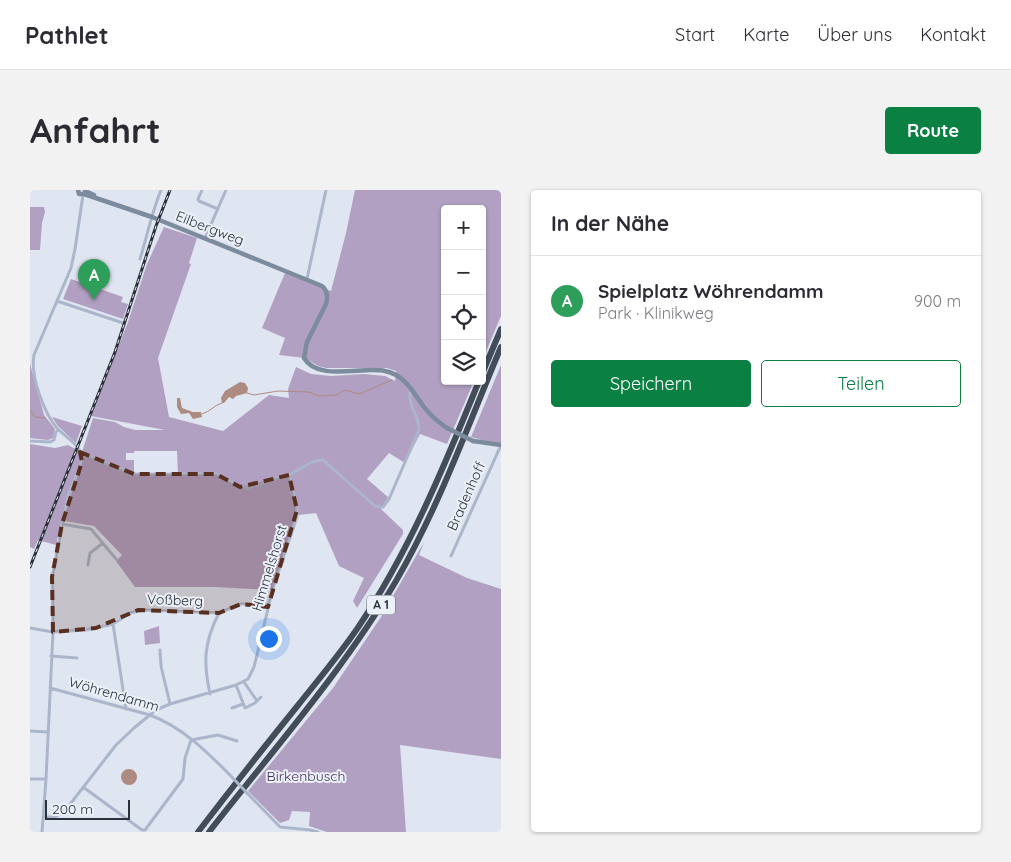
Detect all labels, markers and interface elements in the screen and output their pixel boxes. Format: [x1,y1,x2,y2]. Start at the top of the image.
text: Pathlet [25,20,109,50]
text: Start [675,23,715,46]
text: Karte [743,23,789,46]
text: Über uns [817,23,892,46]
text: Kontakt [920,23,986,46]
button: Route [885,107,981,154]
text: Anfahrt [30,108,161,152]
map controls [441,205,486,385]
button: + [441,205,486,250]
street label: Eilbergweg [173,207,247,249]
text: In der Nähe [551,210,669,236]
button: − [441,250,486,295]
pin: A [78,259,110,300]
text: Spielplatz Wöhrendamm [598,279,824,303]
text: A [562,291,572,311]
text: 900 m [914,291,961,311]
button: locate [441,295,486,340]
text: Park · Klinikweg [598,303,714,323]
button: layers [441,340,486,385]
button: Speichern [551,360,751,407]
button: Teilen [761,360,961,407]
street label: Bradenhoff [443,459,489,533]
street label: Himmelshorst [247,522,291,613]
street label: Voßberg [147,590,203,610]
road number: A 1 [367,596,395,614]
your location [256,626,282,652]
street label: Wöhrendamm [67,672,161,716]
park label: Birkenbusch [267,767,345,785]
scale bar [45,797,130,820]
text: 200 m [52,800,93,818]

